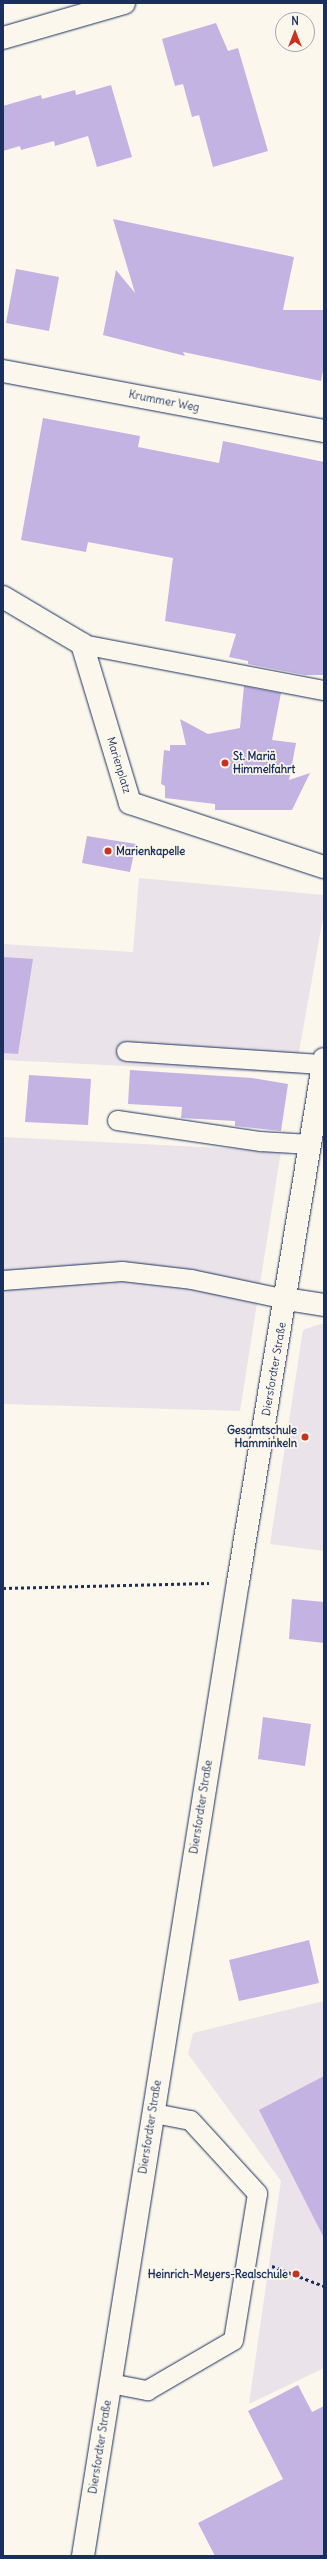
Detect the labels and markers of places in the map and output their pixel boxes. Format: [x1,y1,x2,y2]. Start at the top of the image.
place label: St. Mariä Himmelfahrt [233,750,295,776]
marker: St. Mariä Himmelfahrt [220,758,230,768]
place label: Marienkapelle [116,844,185,858]
marker: Marienkapelle [103,846,113,856]
place label: Gesamtschule Hamminkeln [227,1424,297,1450]
marker: Gesamtschule Hamminkeln [300,1432,310,1442]
place label: Heinrich-Meyers-Realschule [148,2267,288,2281]
marker: Heinrich-Meyers-Realschule [291,2269,301,2279]

